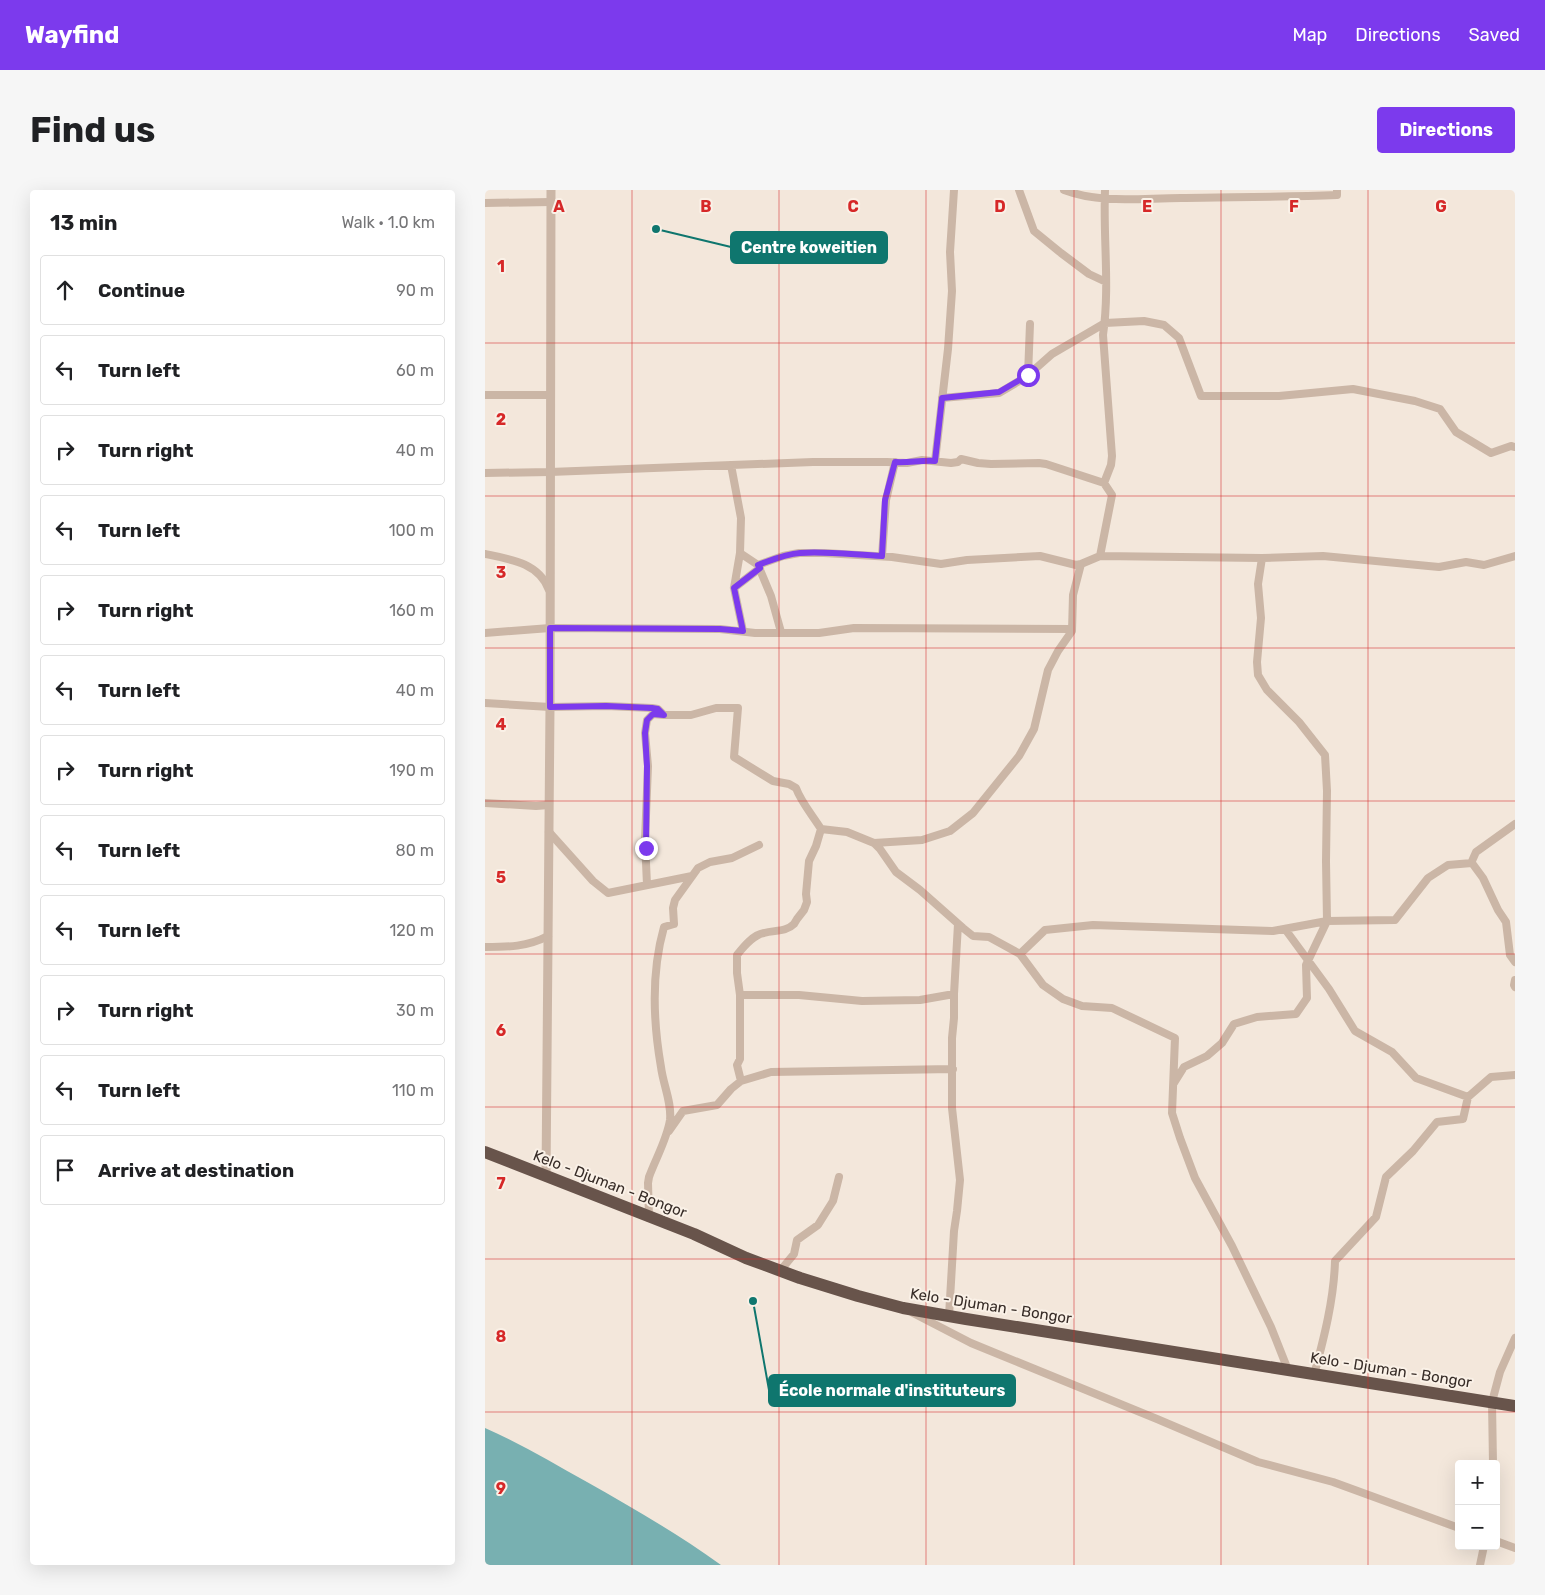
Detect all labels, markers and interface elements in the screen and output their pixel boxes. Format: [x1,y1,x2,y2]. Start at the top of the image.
text: Wayfind [25,21,119,49]
text: Map [1292,24,1327,46]
text: Directions [1355,24,1441,46]
text: Saved [1469,24,1520,46]
button: Directions [1377,107,1515,153]
text: Find us [30,109,155,151]
text: A [553,197,565,216]
text: B [700,197,712,216]
text: C [847,197,859,216]
text: D [994,197,1006,216]
text: E [1142,197,1152,216]
text: F [1289,197,1299,216]
text: G [1435,197,1447,216]
text: 13 min [50,210,118,235]
text: Walk · 1.0 km [341,213,435,232]
callout: Centre koweitien [731,232,887,263]
text: Centre koweitien [741,238,877,257]
text: 1 [497,257,505,276]
icon: ahead [51,276,79,304]
text: Continue [98,279,185,302]
text: 90 m [396,281,434,300]
icon: left [51,356,79,384]
text: Turn left [98,359,180,382]
text: 60 m [396,361,434,380]
route start [1017,364,1040,387]
text: 2 [496,410,506,429]
icon: right [51,436,79,464]
text: Turn right [98,439,193,462]
text: 40 m [396,441,434,460]
icon: left [51,516,79,544]
text: Turn left [98,519,180,542]
text: 100 m [389,521,434,540]
text: 3 [496,563,506,582]
icon: right [51,596,79,624]
text: Turn right [98,599,193,622]
text: 160 m [389,601,434,620]
icon: left [51,676,79,704]
text: Turn left [98,679,180,702]
text: 40 m [396,681,434,700]
text: 4 [496,715,507,734]
icon: right [51,756,79,784]
text: Turn right [98,759,193,782]
text: 190 m [389,761,434,780]
icon: left [51,836,79,864]
route end [635,837,658,860]
text: Turn left [98,839,180,862]
text: 80 m [396,841,434,860]
text: 5 [496,868,506,887]
icon: left [51,916,79,944]
text: Turn left [98,919,180,942]
text: 120 m [389,921,434,940]
icon: right [51,996,79,1024]
text: Turn right [98,999,193,1022]
text: 30 m [396,1001,434,1020]
text: 6 [496,1021,506,1040]
icon: left [51,1076,79,1104]
text: Turn left [98,1079,180,1102]
text: 110 m [392,1081,434,1100]
street label: Kelo - Djuman - Bongor [531,1146,690,1222]
icon: arrive [51,1156,79,1184]
text: Arrive at destination [98,1159,294,1182]
text: 7 [496,1174,506,1193]
street label: Kelo - Djuman - Bongor [909,1284,1073,1328]
text: 8 [496,1327,507,1346]
street label: Kelo - Djuman - Bongor [1309,1348,1473,1392]
callout: École normale d'instituteurs [769,1375,1015,1406]
text: École normale d'instituteurs [779,1380,1005,1400]
map controls [1455,1460,1500,1550]
button: + [1455,1460,1500,1505]
text: 9 [496,1479,506,1498]
button: − [1455,1505,1500,1550]

